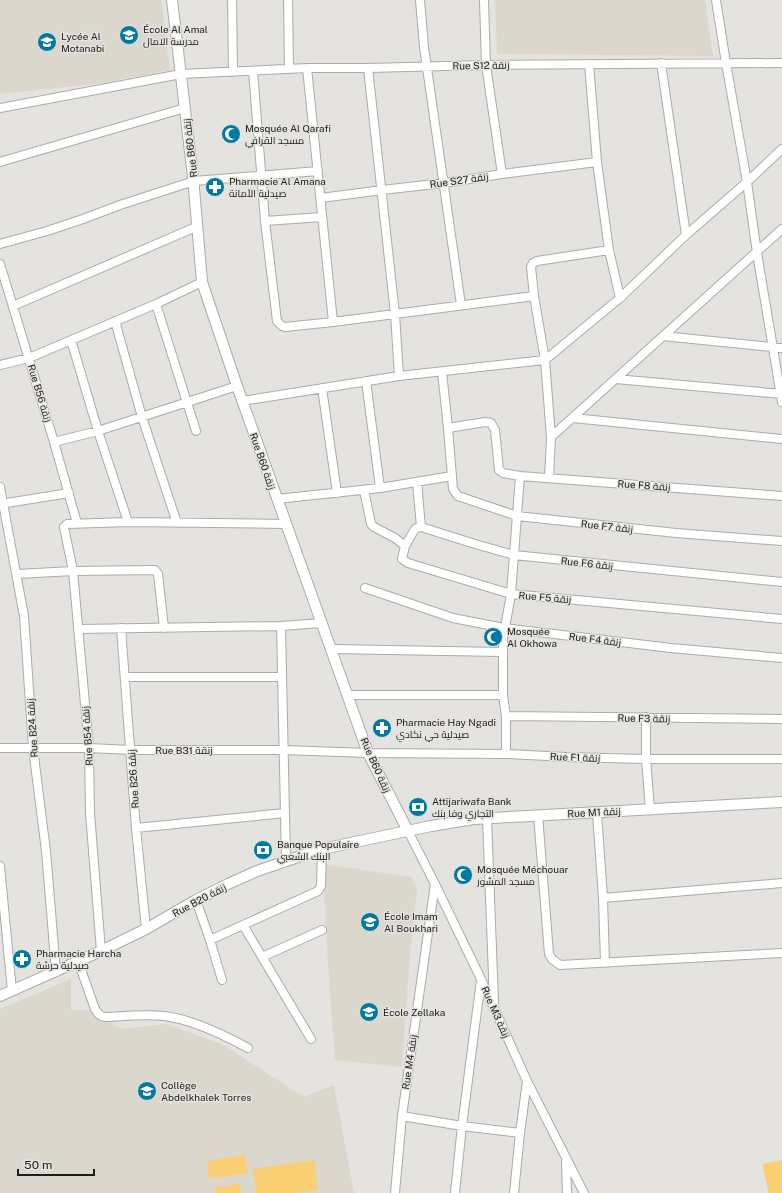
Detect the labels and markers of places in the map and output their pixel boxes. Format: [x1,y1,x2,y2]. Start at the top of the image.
place label: École Al Amal مدرسة الامال [143,23,208,48]
school or university icon: École Al Amal مدرسة الامال [118,24,140,46]
place label: Lycée Al Motanabi [61,30,104,54]
school or university icon: Lycée Al Motanabi [36,31,58,53]
place label: Mosquée Al Qarafi مسجد القرافي [245,122,331,148]
mosque icon: Mosquée Al Qarafi مسجد القرافي [220,123,242,145]
place label: Pharmacie Al Amana صيدلية الأمانة [229,175,326,199]
pharmacy icon: Pharmacie Al Amana صيدلية الأمانة [204,176,226,198]
place label: Mosquée Al Okhowa [507,625,557,649]
mosque icon: Mosquée Al Okhowa [482,626,504,648]
place label: Pharmacie Hay Ngadi صيدلية حي نكادي [396,716,496,742]
pharmacy icon: Pharmacie Hay Ngadi صيدلية حي نكادي [371,717,393,739]
place label: Attijariwafa Bank التجاري وفا بنك [432,795,512,821]
bank icon: Attijariwafa Bank التجاري وفا بنك [407,796,429,818]
place label: Banque Populaire البنك الشعبي [277,838,359,864]
bank icon: Banque Populaire البنك الشعبي [252,839,274,861]
place label: Mosquée Méchouar مسجد المشور [476,863,568,887]
mosque icon: Mosquée Méchouar مسجد المشور [452,864,474,886]
place label: École Imam Al Boukhari [384,910,438,934]
school or university icon: École Imam Al Boukhari [359,911,381,933]
place label: Pharmacie Harcha صيدلية حرشة [36,947,121,971]
pharmacy icon: Pharmacie Harcha صيدلية حرشة [11,948,33,970]
school or university icon: École Zellaka [358,1001,380,1023]
place label: École Zellaka [383,1006,445,1018]
place label: Collège Abdelkhalek Torres [161,1079,251,1103]
school or university icon: Collège Abdelkhalek Torres [136,1080,158,1102]

